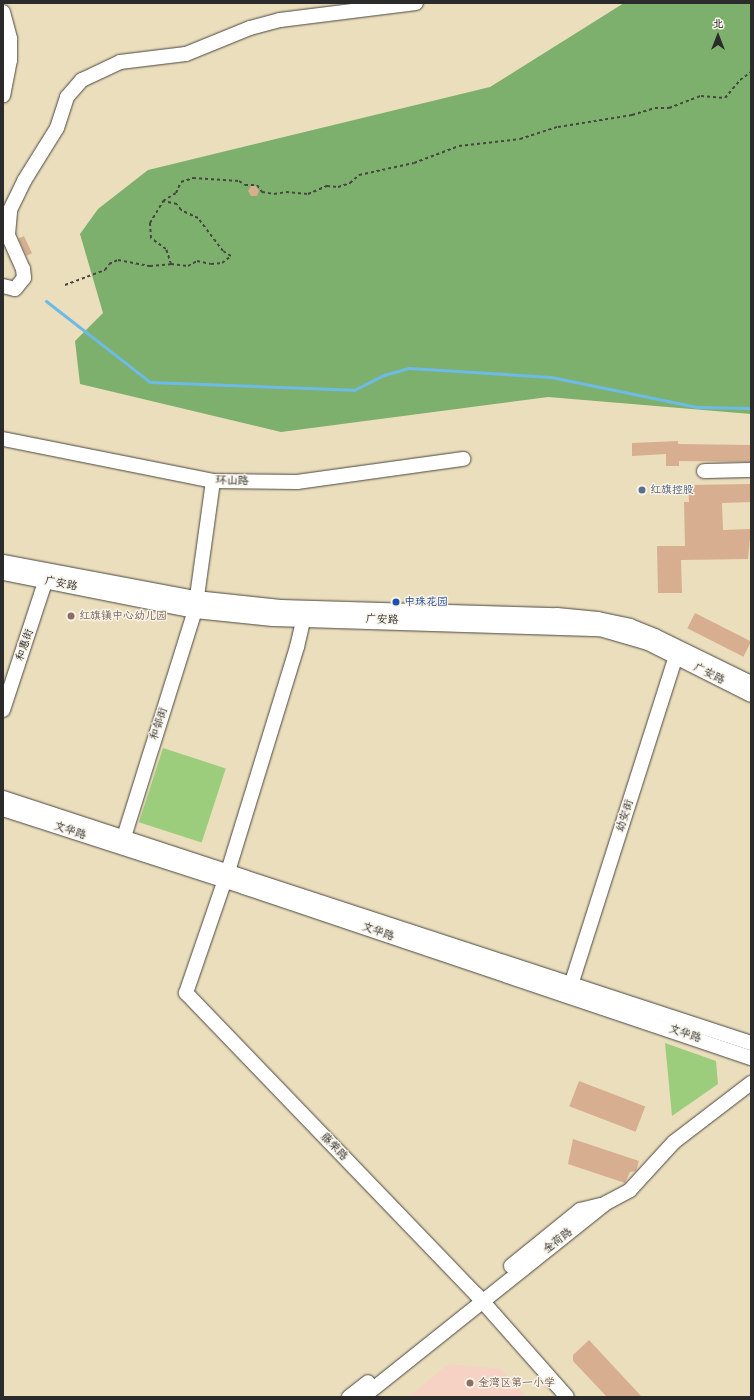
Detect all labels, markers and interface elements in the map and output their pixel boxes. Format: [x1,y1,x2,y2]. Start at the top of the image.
north arrow [698,16,738,56]
text: 北 [713,17,724,30]
street label: 环山路 [215,474,249,488]
place label: 红旗控股 [650,483,694,497]
marker: 红旗控股 [637,485,647,495]
street label: 广安路 [44,574,78,594]
place label: 中珠花园 [404,595,448,609]
marker: 中珠花园 [391,597,401,607]
place label: 红旗镇中心幼儿园 [79,609,167,623]
marker: 红旗镇中心幼儿园 [66,611,76,621]
street label: 广安路 [365,613,399,627]
street label: 和惠街 [13,627,37,663]
street label: 广安路 [691,661,727,687]
street label: 和邻街 [148,706,170,742]
street label: 幼安街 [614,798,636,834]
street label: 文华路 [52,820,88,842]
street label: 文华路 [360,920,396,944]
street label: 文华路 [667,1023,703,1045]
street label: 藤荣路 [318,1131,350,1163]
street label: 金荷路 [541,1226,575,1256]
place label: 金湾区第一小学 [478,1376,555,1390]
marker: 金湾区第一小学 [465,1378,475,1388]

